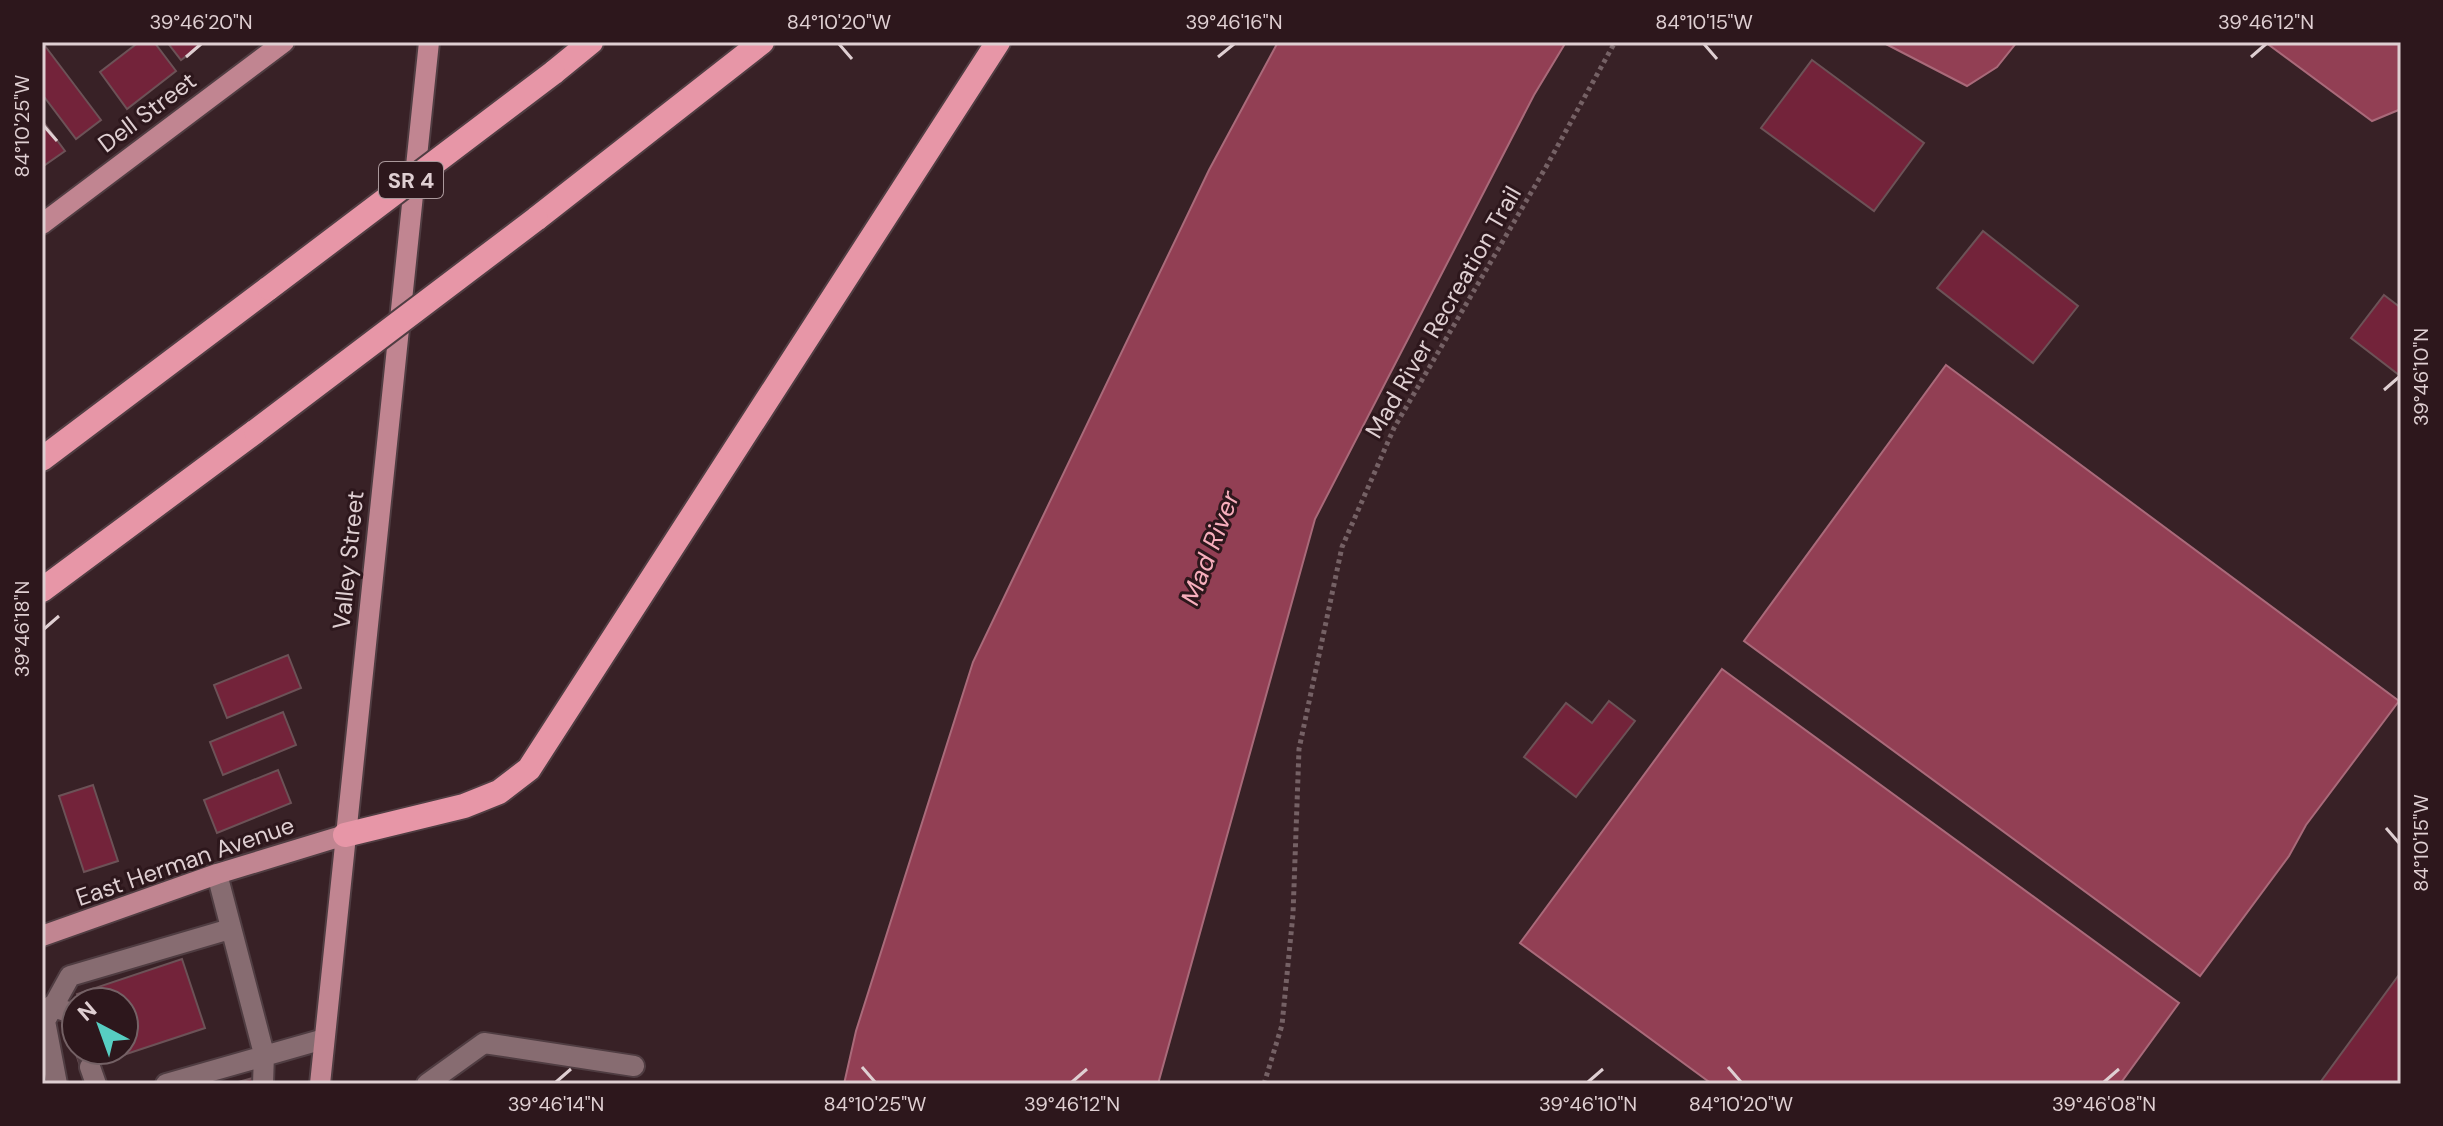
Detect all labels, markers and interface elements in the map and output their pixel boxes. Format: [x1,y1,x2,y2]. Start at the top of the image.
text: 39°46'20"N [149,9,253,35]
text: 84°10'20"W [787,9,891,35]
text: 39°46'16"N [1186,9,1282,35]
text: 84°10'15"W [1655,9,1753,35]
text: 39°46'12"N [2218,9,2314,35]
street label: Dell Street [92,65,202,159]
text: 84°10'25"W [9,75,35,177]
road number: SR 4 [379,162,443,198]
street label: Mad River Recreation Trail [1358,180,1528,444]
text: 39°46'10"N [2408,328,2434,426]
water label: Mad River [1173,485,1248,610]
street label: Valley Street [325,489,371,631]
text: 39°46'18"N [9,581,35,677]
text: 84°10'15"W [2408,794,2434,892]
street label: East Herman Avenue [72,809,298,913]
north arrow [60,986,140,1066]
text: N [72,995,103,1027]
text: 39°46'14"N [508,1091,604,1117]
text: 84°10'25"W [824,1091,926,1117]
text: 39°46'12"N [1024,1091,1120,1117]
text: 39°46'10"N [1539,1091,1637,1117]
text: 84°10'20"W [1689,1091,1793,1117]
text: 39°46'08"N [2052,1091,2156,1117]

